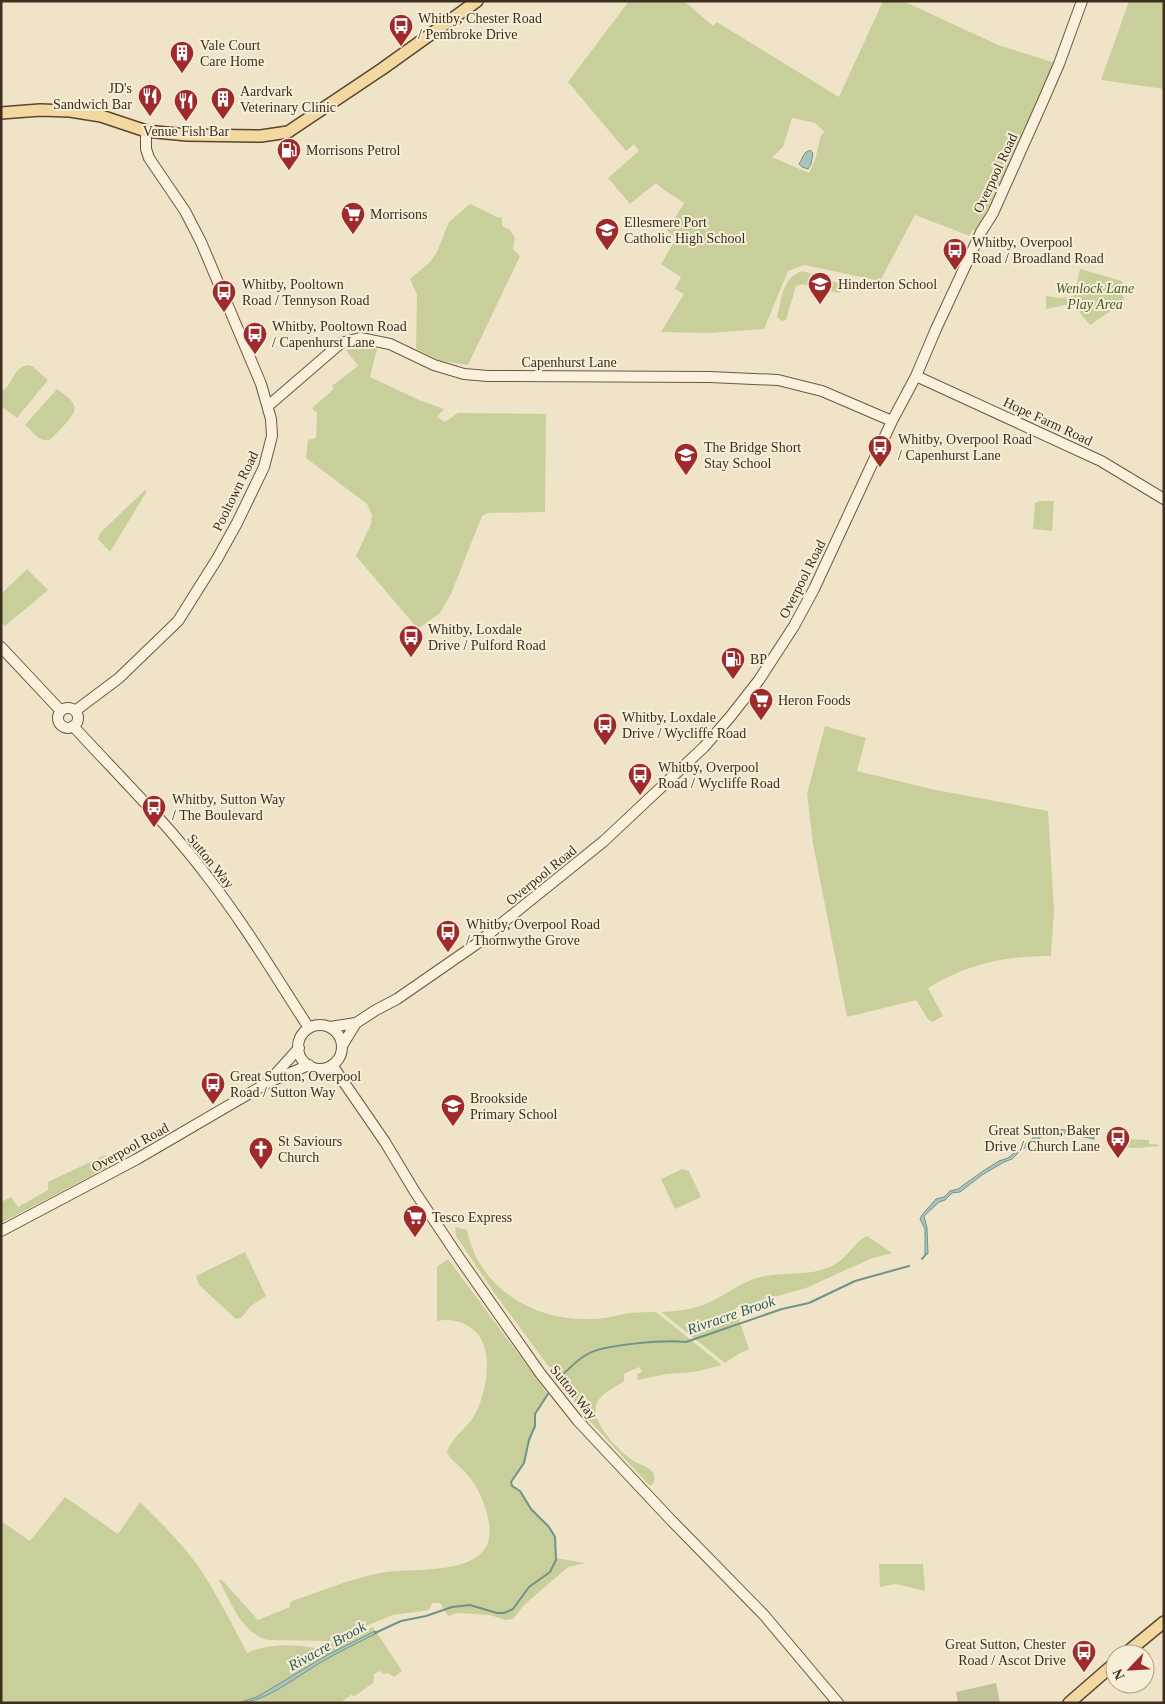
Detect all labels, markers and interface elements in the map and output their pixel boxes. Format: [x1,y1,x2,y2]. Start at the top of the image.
place label: Whitby, Chester Road / Pembroke Drive [418,11,542,42]
bus stop icon: Whitby, Chester Road / Pembroke Drive [388,13,414,47]
place label: Vale Court Care Home [200,38,264,69]
building icon: Vale Court Care Home [169,40,195,74]
place label: JD's Sandwich Bar [53,81,132,112]
restaurant icon: JD's Sandwich Bar [137,83,163,117]
place label: Aardvark Veterinary Clinic [240,84,336,115]
building icon: Aardvark Veterinary Clinic [210,86,236,120]
restaurant icon: Venue Fish Bar [173,88,199,122]
place label: Venue Fish Bar [143,124,229,139]
street label: Overpool Road [970,131,1020,215]
fuel station icon: Morrisons Petrol [276,137,302,171]
place label: Morrisons Petrol [306,143,401,158]
supermarket icon: Morrisons [340,201,366,235]
place label: Morrisons [370,207,428,222]
place label: Ellesmere Port Catholic High School [624,215,745,246]
school or university icon: Ellesmere Port Catholic High School [594,217,620,251]
place label: Whitby, Overpool Road / Broadland Road [972,235,1104,266]
bus stop icon: Whitby, Overpool Road / Broadland Road [942,237,968,271]
school or university icon: Hinderton School [807,271,833,305]
place label: Whitby, Pooltown Road / Tennyson Road [242,277,369,308]
place label: Hinderton School [838,277,937,292]
bus stop icon: Whitby, Pooltown Road / Tennyson Road [211,279,237,313]
park label: Wenlock Lane Play Area [1056,281,1134,312]
place label: Whitby, Pooltown Road / Capenhurst Lane [272,319,407,350]
bus stop icon: Whitby, Pooltown Road / Capenhurst Lane [242,321,268,355]
street label: Capenhurst Lane [521,355,617,370]
street label: Hope Farm Road [1001,394,1095,449]
place label: Whitby, Overpool Road / Capenhurst Lane [898,432,1032,463]
bus stop icon: Whitby, Overpool Road / Capenhurst Lane [867,434,893,468]
place label: The Bridge Short Stay School [704,440,801,471]
school or university icon: The Bridge Short Stay School [673,442,699,476]
street label: Pooltown Road [210,449,261,533]
street label: Overpool Road [776,538,829,621]
place label: Whitby, Loxdale Drive / Pulford Road [428,622,546,653]
bus stop icon: Whitby, Loxdale Drive / Pulford Road [398,624,424,658]
fuel station icon: BP [720,646,746,680]
place label: BP [750,652,767,667]
supermarket icon: Heron Foods [748,687,774,721]
place label: Heron Foods [778,693,851,708]
place label: Whitby, Loxdale Drive / Wycliffe Road [622,710,746,741]
bus stop icon: Whitby, Loxdale Drive / Wycliffe Road [592,712,618,746]
place label: Whitby, Overpool Road / Wycliffe Road [658,760,780,791]
bus stop icon: Whitby, Overpool Road / Wycliffe Road [627,762,653,796]
place label: Whitby, Sutton Way / The Boulevard [172,792,285,823]
bus stop icon: Whitby, Sutton Way / The Boulevard [141,794,167,828]
street label: Sutton Way [184,831,237,891]
street label: Overpool Road [503,843,579,908]
place label: Whitby, Overpool Road / Thornwythe Grove [466,917,600,948]
bus stop icon: Whitby, Overpool Road / Thornwythe Grove [435,919,461,953]
place label: Great Sutton, Overpool Road / Sutton Way [230,1069,361,1100]
bus stop icon: Great Sutton, Overpool Road / Sutton Way [200,1071,226,1105]
place label: Brookside Primary School [470,1091,558,1122]
school or university icon: Brookside Primary School [440,1093,466,1127]
street label: Overpool Road [89,1120,171,1175]
place label: Great Sutton, Baker Drive / Church Lane [985,1123,1100,1154]
bus stop icon: Great Sutton, Baker Drive / Church Lane [1105,1125,1131,1159]
place label: St Saviours Church [278,1134,342,1165]
church icon: St Saviours Church [248,1136,274,1170]
supermarket icon: Tesco Express [402,1204,428,1238]
place label: Tesco Express [432,1210,512,1225]
water label: Rivracre Brook [684,1292,777,1338]
street label: Sutton Way [547,1362,600,1422]
water label: Rivacre Brook [285,1618,369,1674]
place label: Great Sutton, Chester Road / Ascot Drive [945,1637,1066,1668]
bus stop icon: Great Sutton, Chester Road / Ascot Drive [1071,1639,1097,1673]
north arrow [1105,1644,1155,1694]
text: N [1110,1667,1128,1682]

